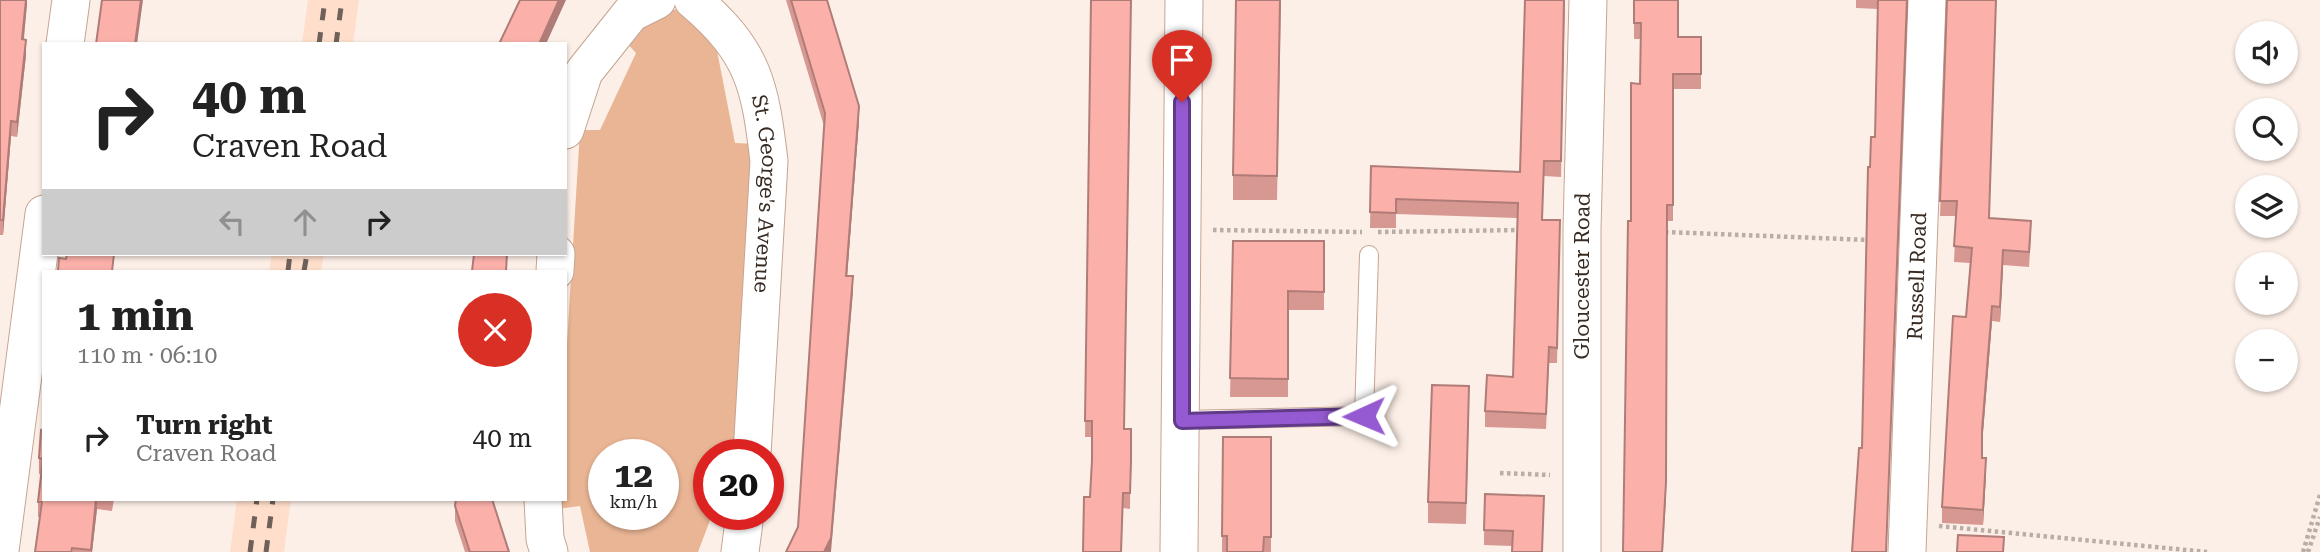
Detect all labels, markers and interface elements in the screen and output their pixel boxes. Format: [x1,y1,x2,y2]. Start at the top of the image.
map controls [2235,21,2298,392]
button: sound [2235,21,2298,84]
pin [1152,30,1212,102]
icon: arrive [1163,41,1201,79]
text: 40 m [192,68,307,125]
icon: right [77,70,168,161]
street label: St. George's Avenue [747,92,781,294]
button: search [2235,98,2298,161]
text: Craven Road [192,127,387,165]
button: layers [2235,175,2298,238]
street label: Gloucester Road [1570,192,1595,359]
icon: left [213,203,251,241]
icon: ahead [286,203,324,241]
icon: right [359,203,397,241]
street label: Russell Road [1903,211,1931,341]
button: + [2235,252,2298,315]
text: 1 min [77,291,194,340]
button: close [458,293,532,367]
button: − [2235,329,2298,392]
text: 110 m · 06:10 [77,342,217,369]
position arrow [1327,379,1401,453]
text: Turn right [136,410,272,440]
icon: right [77,419,115,457]
text: 40 m [473,423,532,453]
speed limit sign: 20 [693,439,784,530]
text: Craven Road [136,440,276,467]
text: 12 [614,455,653,496]
text: km/h [609,491,658,512]

